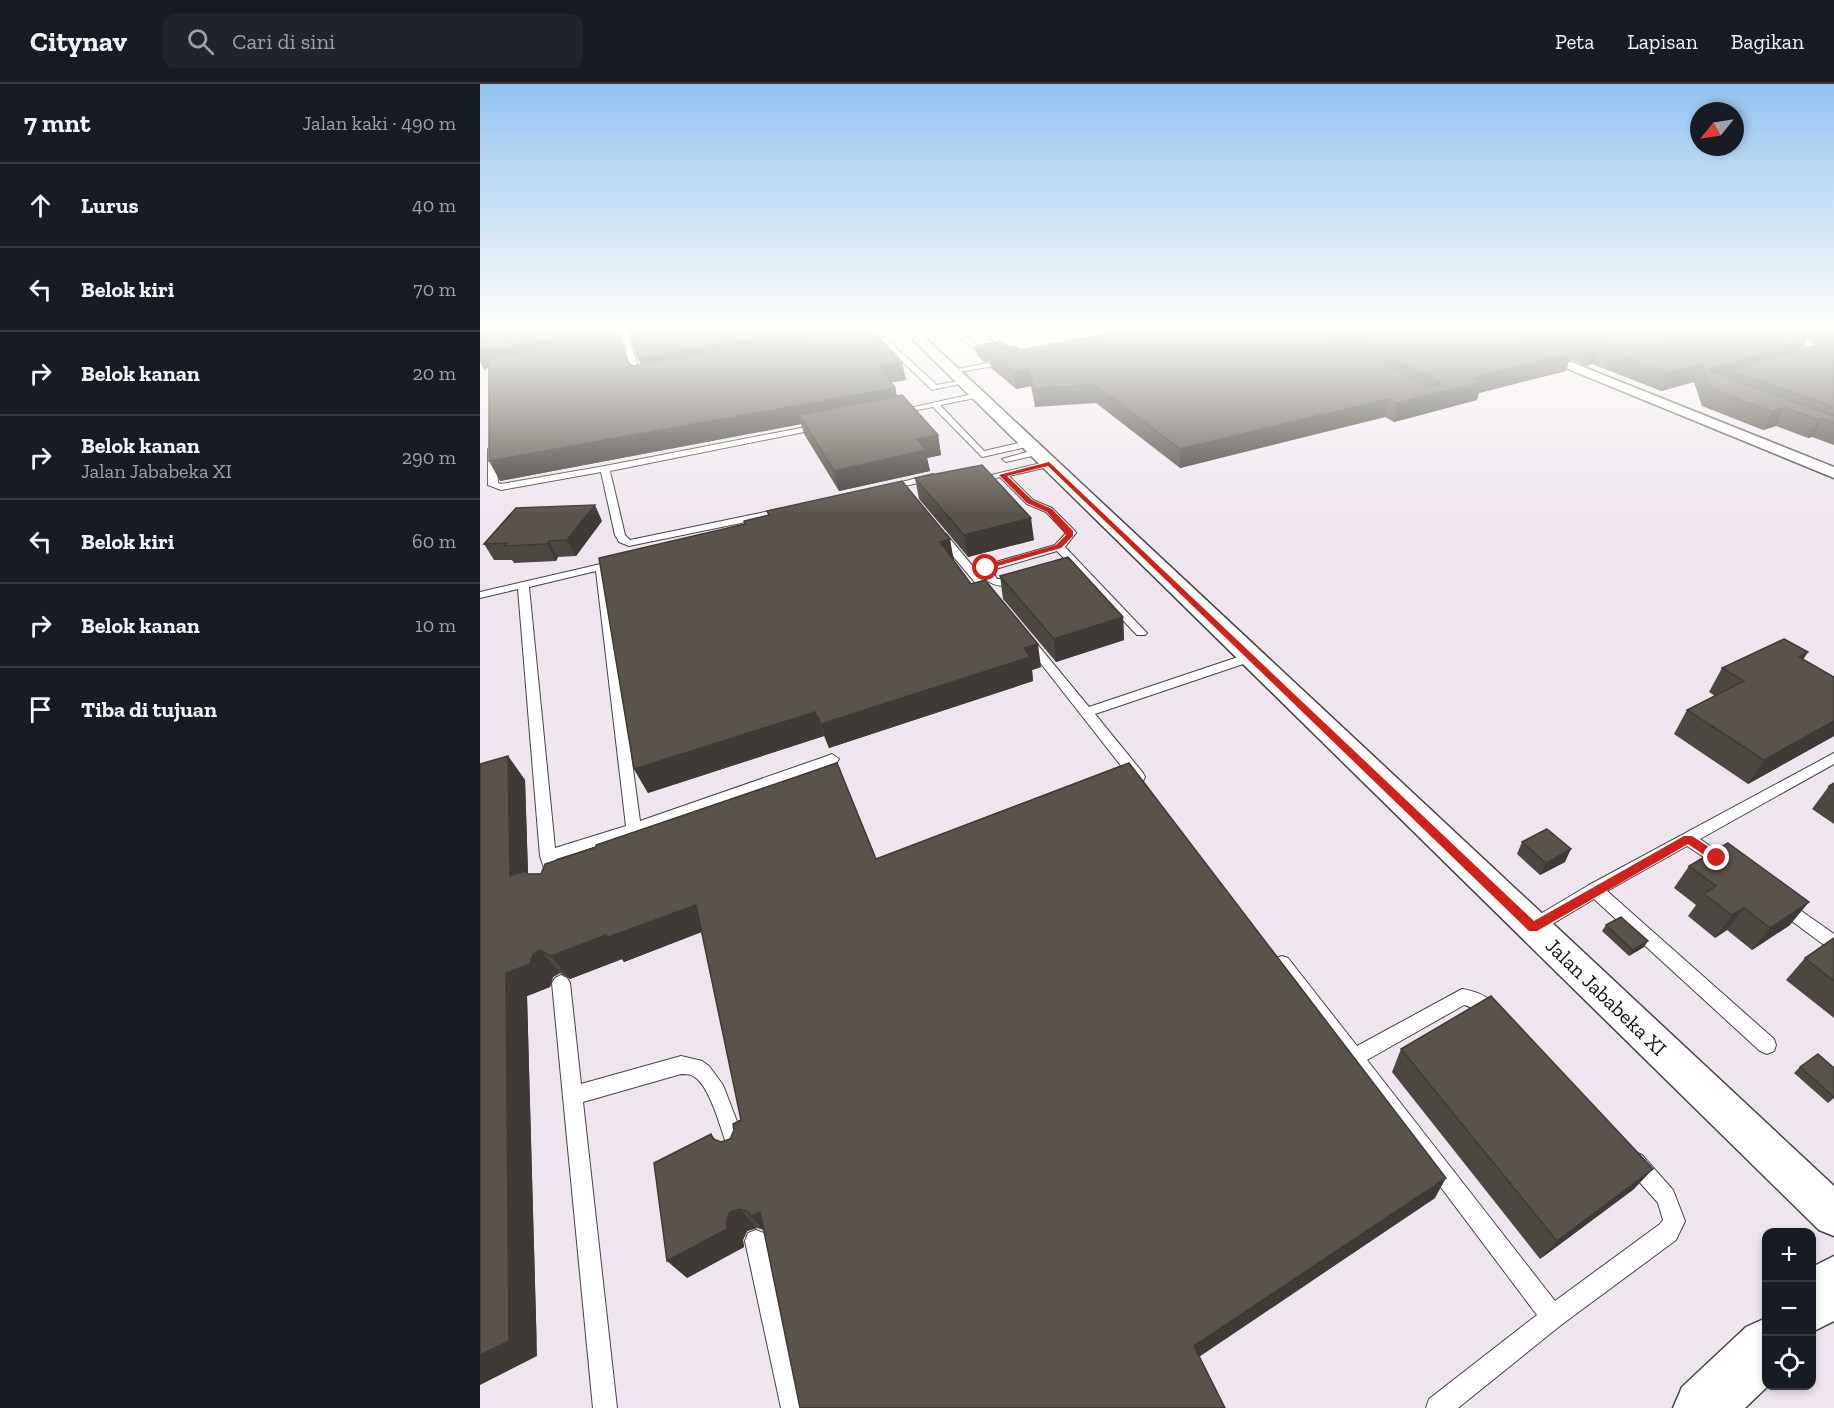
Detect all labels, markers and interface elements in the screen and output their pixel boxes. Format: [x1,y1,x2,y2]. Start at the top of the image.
search box [163,14,583,68]
text: Citynav [30,25,127,58]
icon: search [184,25,217,58]
text: Cari di sini [232,28,335,55]
text: Peta [1555,29,1594,54]
text: Lapisan [1627,29,1698,54]
text: Bagikan [1731,29,1804,54]
north arrow [1690,102,1744,156]
text: 7 mnt [24,107,90,139]
text: Jalan kaki · 490 m [303,111,456,135]
icon: ahead [24,189,57,222]
text: Lurus [81,192,139,219]
text: 40 m [412,193,456,217]
icon: left [24,273,57,306]
text: Belok kiri [81,276,174,303]
text: 70 m [413,277,456,301]
icon: right [24,357,57,390]
text: Belok kanan [81,360,200,387]
text: 20 m [412,361,456,385]
text: Belok kanan [81,432,200,459]
icon: right [24,441,57,474]
text: 290 m [402,445,456,469]
text: Jalan Jababeka XI [81,459,232,483]
icon: left [24,525,57,558]
text: Belok kiri [81,528,174,555]
text: 60 m [412,529,456,553]
route start [972,554,998,580]
icon: right [24,609,57,642]
text: Belok kanan [81,612,200,639]
text: 10 m [415,613,456,637]
icon: arrive [24,693,57,726]
text: Tiba di tujuan [81,696,217,723]
route end [1703,844,1729,870]
street label: Jalan Jababeka XI [1541,933,1672,1061]
map controls [1762,1228,1816,1390]
button: + [1762,1228,1816,1282]
button: − [1762,1282,1816,1336]
button: locate [1762,1336,1816,1390]

